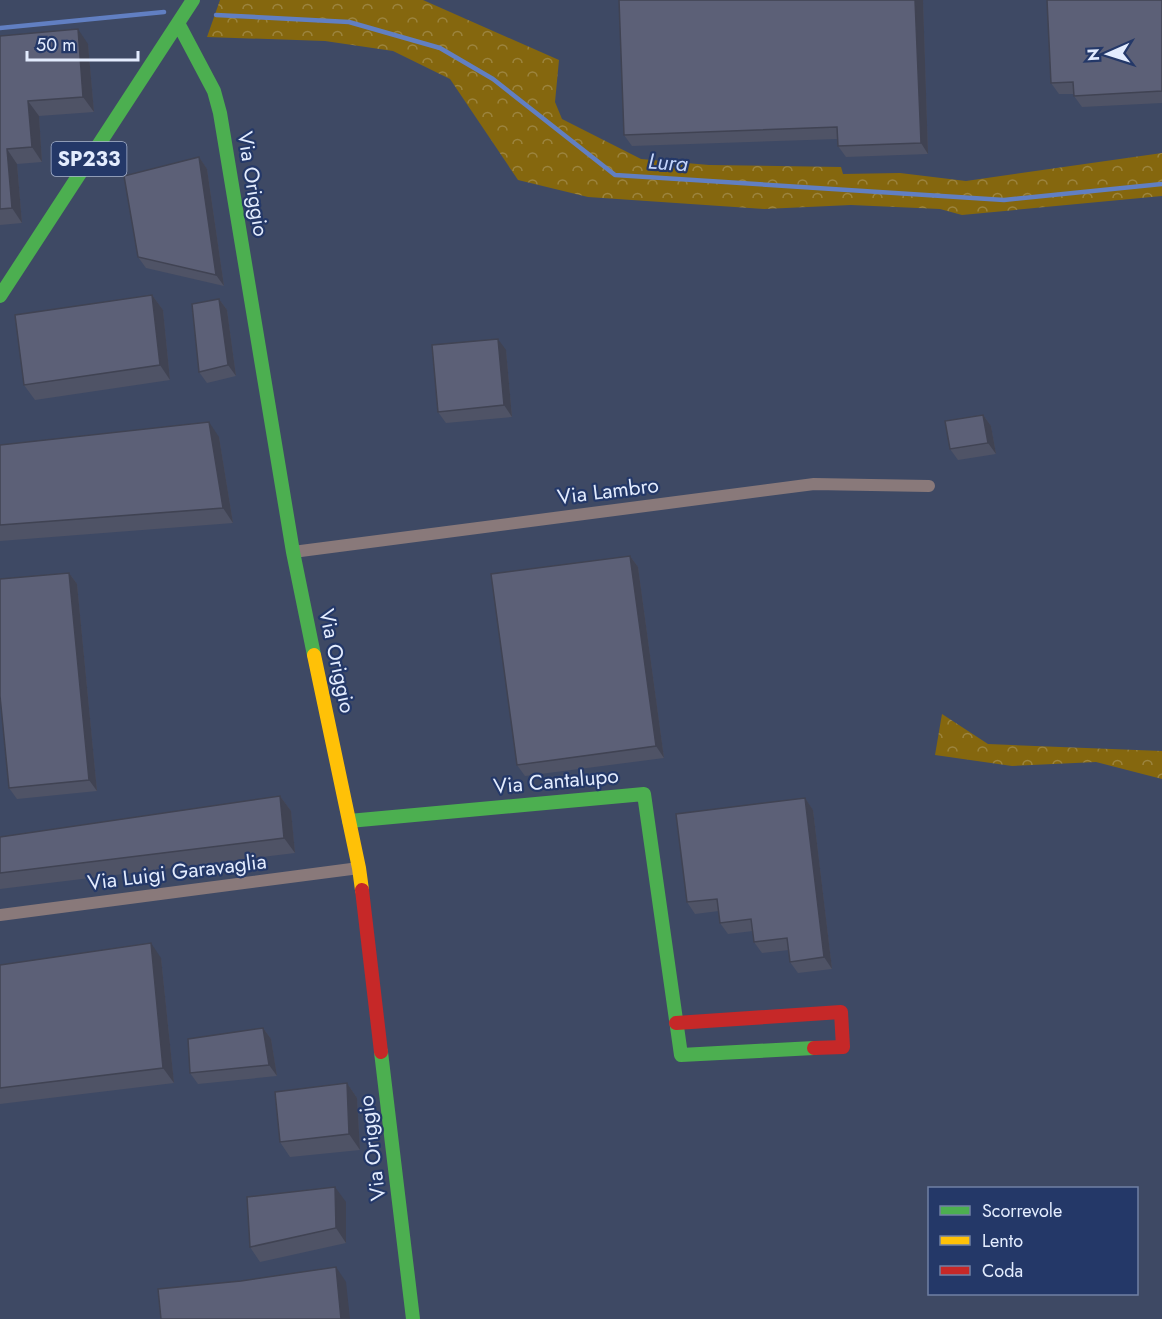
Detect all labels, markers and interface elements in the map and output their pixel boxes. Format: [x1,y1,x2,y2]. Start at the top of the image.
scale bar [27,24,138,62]
north arrow [1078,24,1138,84]
text: 50 m [36,32,76,58]
text: N [1082,48,1105,62]
street label: Via Origgio [230,129,276,239]
road number: SP233 [52,142,127,176]
water label: Lura [647,145,689,179]
street label: Via Lambro [556,470,660,512]
street label: Via Origgio [311,606,363,716]
street label: Via Cantalupo [492,761,620,801]
street label: Via Luigi Garavaglia [86,846,268,898]
street label: Via Origgio [351,1094,393,1202]
legend [928,1187,1138,1295]
text: Scorrevole [982,1198,1062,1224]
text: Lento [982,1228,1023,1254]
text: Coda [982,1258,1023,1284]

